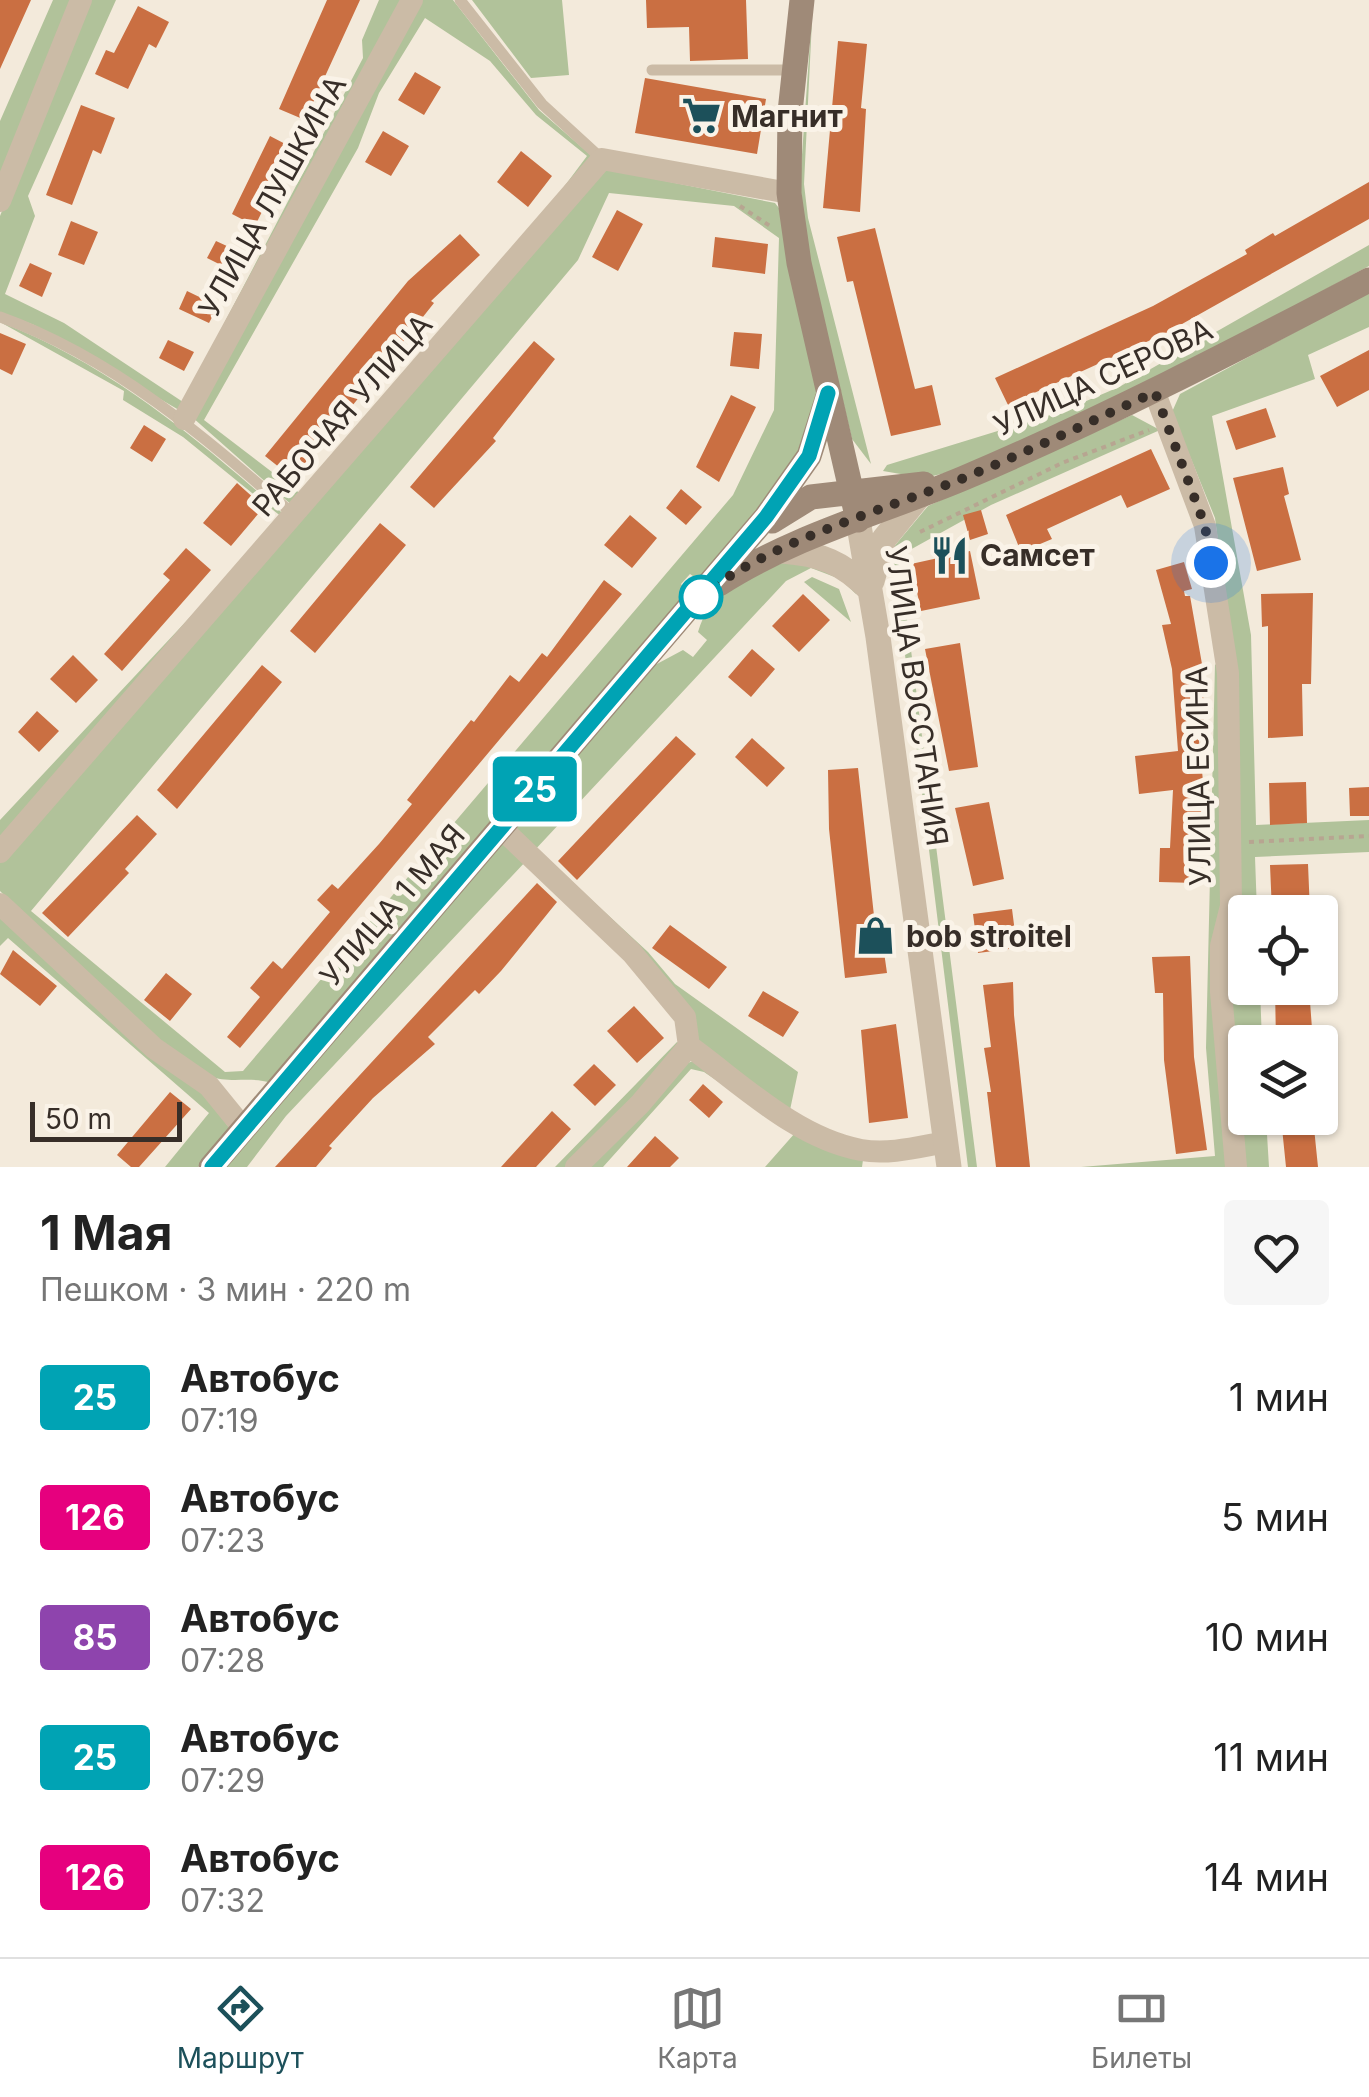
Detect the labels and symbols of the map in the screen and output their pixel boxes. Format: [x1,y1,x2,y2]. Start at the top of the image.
street label: УЛИЦА ЛУШКИНА [191,69,353,323]
supermarket icon: Магнит [680,95,722,137]
place label: Магнит [731,98,843,134]
street label: РАБОЧАЯ УЛИЦА [245,307,439,523]
street label: УЛИЦА СЕРОВА [988,311,1218,443]
restaurant icon: Самсет [929,534,971,576]
place label: Самсет [980,537,1095,573]
your location [1186,538,1236,588]
street label: УЛИЦА ВОССТАНИЯ [878,544,956,848]
unlabelled marker [680,576,722,618]
street label: УЛИЦА ЕСИНА [1178,666,1218,886]
line badge: 25 [490,756,580,822]
street label: УЛИЦА 1 МАЯ [312,817,472,993]
shop icon: bob stroitel [855,915,897,957]
place label: bob stroitel [906,918,1072,954]
scale bar [30,1097,182,1142]

